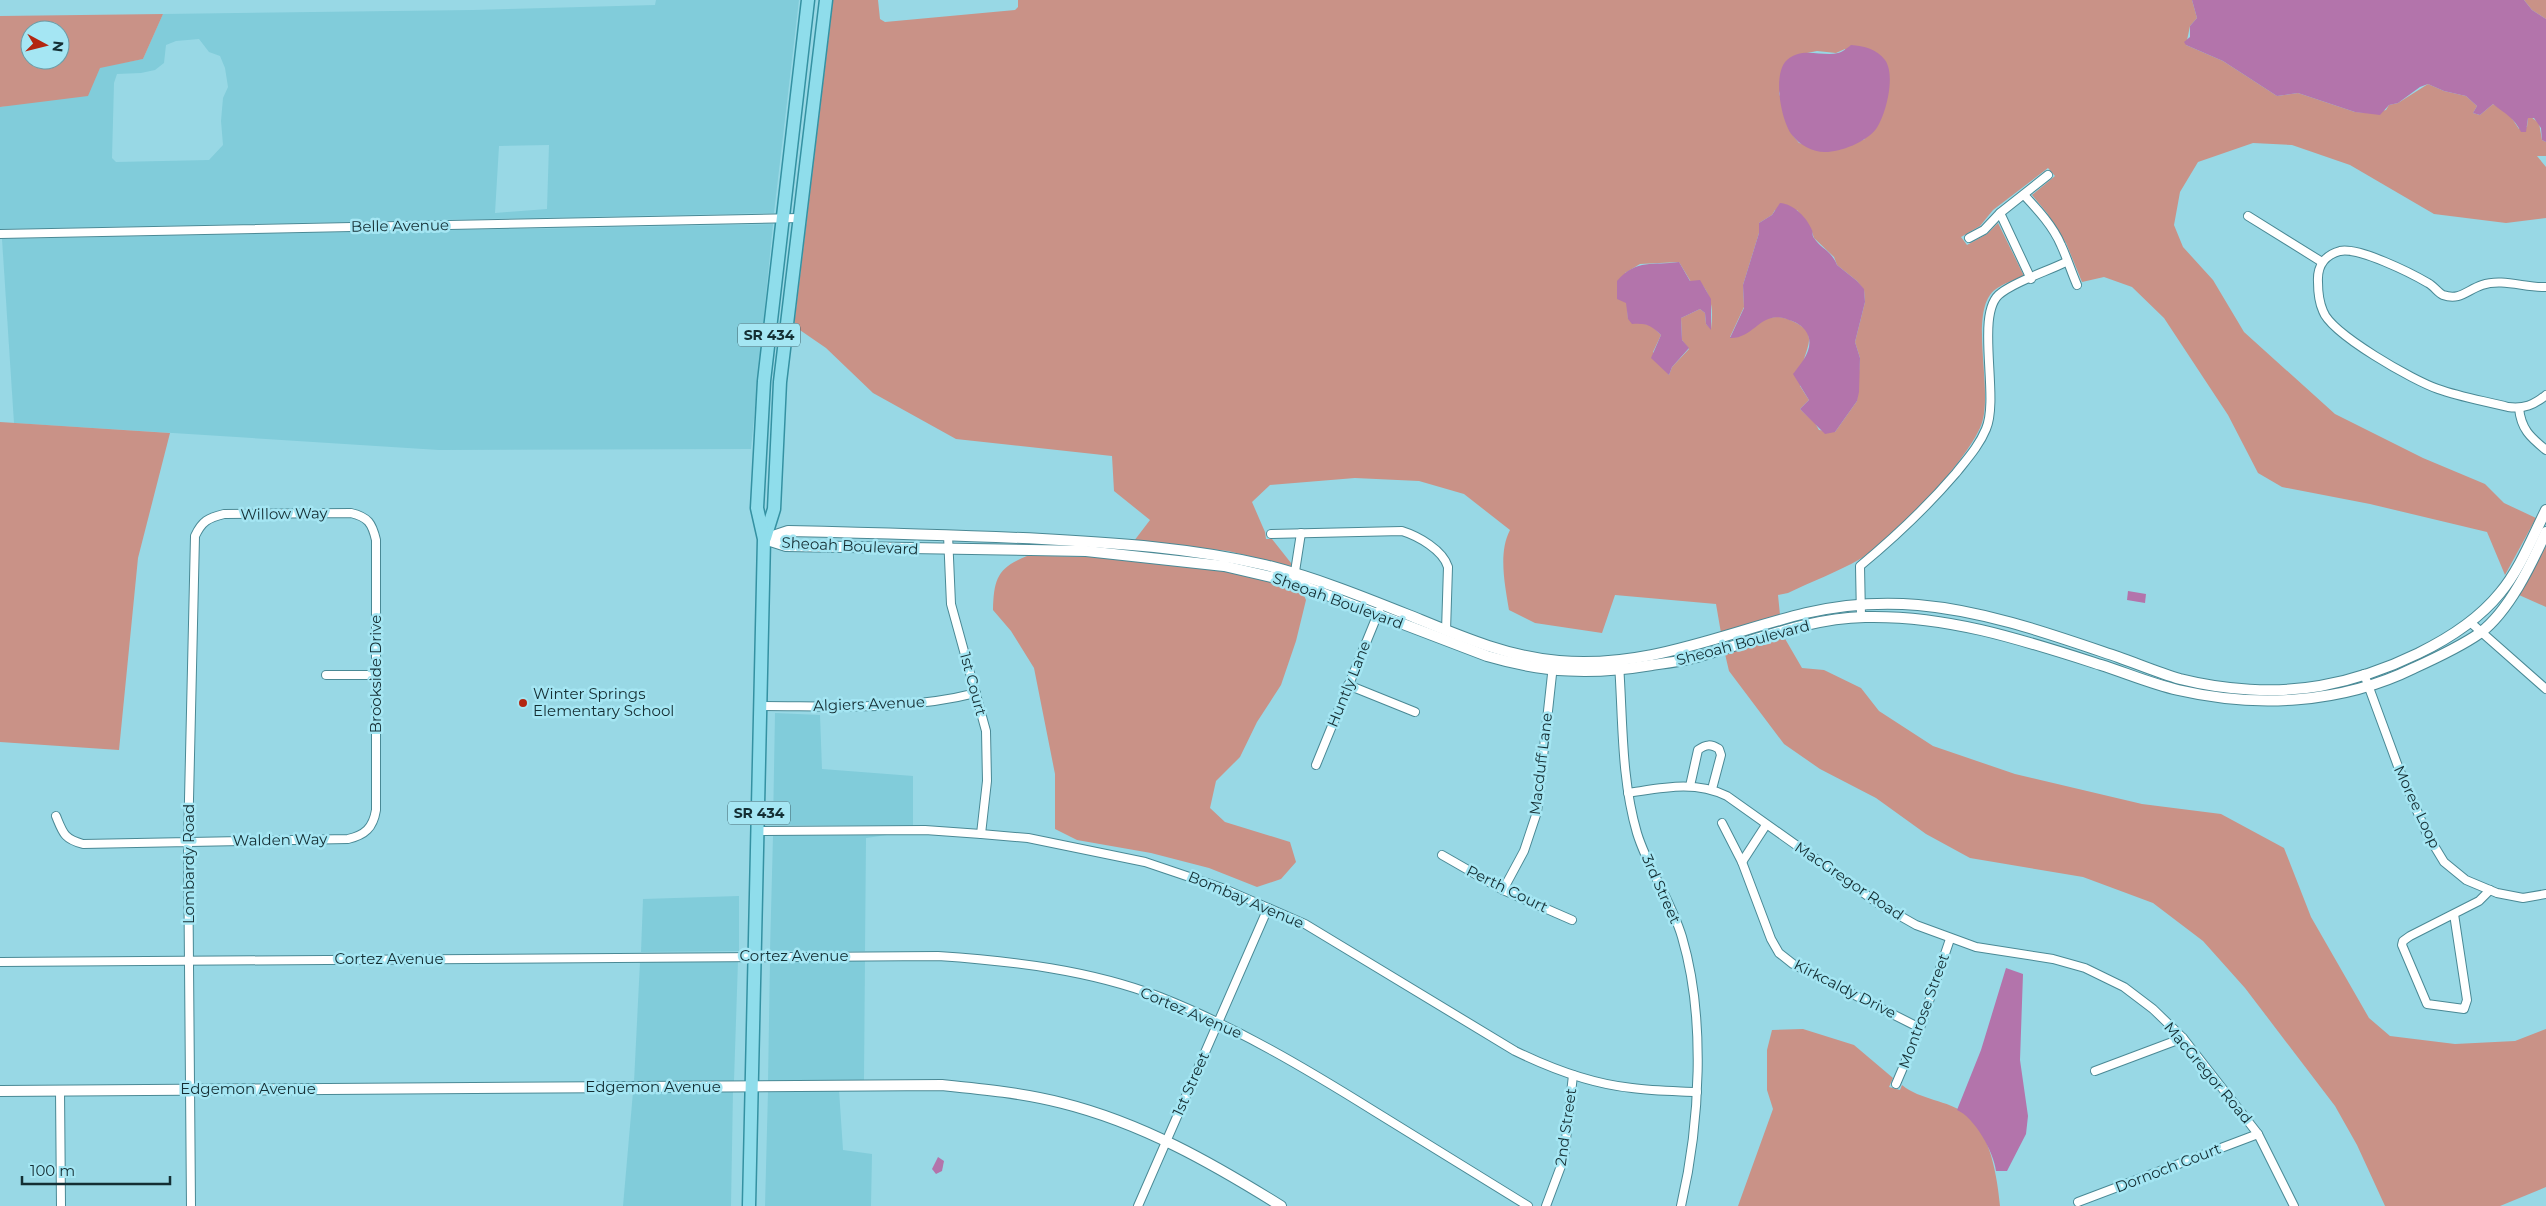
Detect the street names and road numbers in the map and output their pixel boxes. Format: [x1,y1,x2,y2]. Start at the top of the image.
street label: Belle Avenue [351,215,449,236]
road number: SR 434 [738,324,800,346]
street label: Willow Way [240,503,329,524]
street label: Sheoah Boulevard [781,532,919,559]
street label: Sheoah Boulevard [1270,568,1406,633]
street label: Brookside Drive [366,615,385,733]
street label: Sheoah Boulevard [1674,616,1812,669]
street label: Huntly Lane [1323,638,1374,730]
street label: 1st Court [956,650,991,718]
street label: Algiers Avenue [813,692,925,715]
street label: Macduff Lane [1525,712,1556,816]
street label: Moree Loop [2390,762,2445,851]
road number: SR 434 [728,801,790,824]
street label: Lombardy Road [179,804,198,924]
street label: Walden Way [233,829,328,850]
street label: MacGregor Road [1791,837,1907,924]
street label: 3rd Street [1638,851,1685,926]
street label: Perth Court [1463,861,1551,916]
street label: Bombay Avenue [1185,867,1307,933]
street label: Cortez Avenue [740,946,848,965]
street label: Cortez Avenue [335,949,443,968]
street label: Montrose Street [1894,951,1953,1071]
street label: Kirkcaldy Drive [1791,955,1899,1022]
street label: Cortez Avenue [1137,983,1245,1043]
street label: MacGregor Road [2160,1018,2256,1127]
street label: 1st Street [1168,1049,1213,1119]
street label: Edgemon Avenue [585,1077,721,1096]
street label: Edgemon Avenue [180,1079,316,1098]
street label: 2nd Street [1551,1087,1580,1167]
street label: Dornoch Court [2112,1139,2223,1196]

